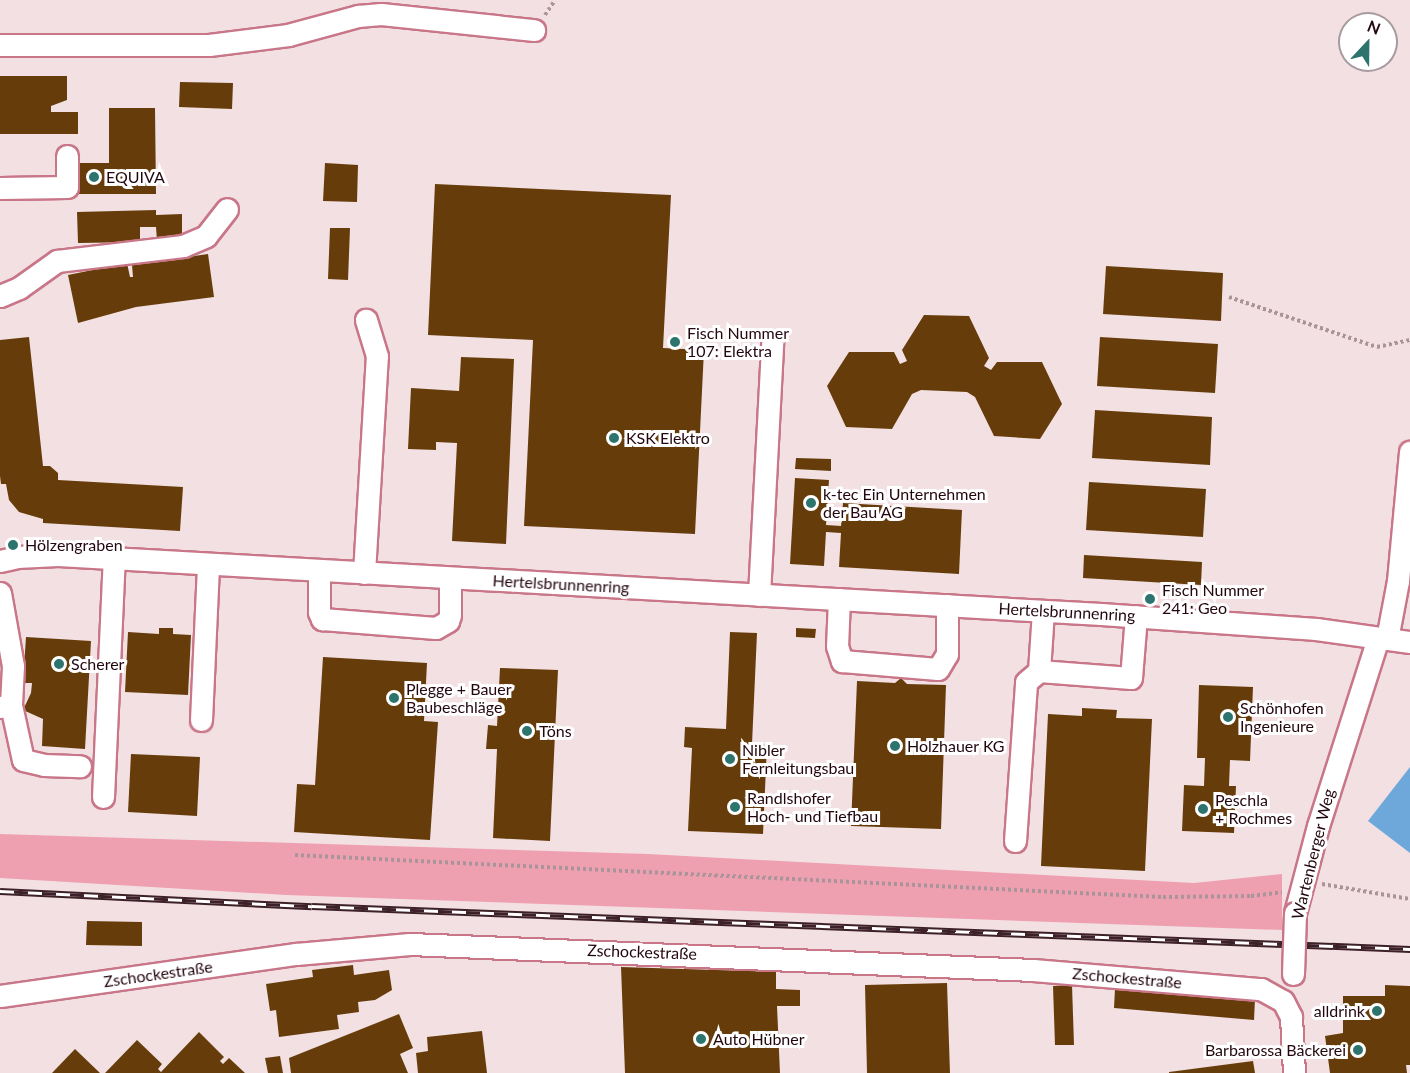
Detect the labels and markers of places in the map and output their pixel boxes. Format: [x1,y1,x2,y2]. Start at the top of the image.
place label: EQUIVA [106,167,165,187]
marker: EQUIVA [87,170,101,184]
place label: Fisch Nummer 107: Elektra [687,323,789,361]
marker: Fisch Nummer 107: Elektra [668,335,682,349]
place label: KSK Elektro [626,428,710,448]
marker: KSK Elektro [607,431,621,445]
place label: k-tec Ein Unternehmen der Bau AG [823,484,986,522]
marker: k-tec Ein Unternehmen der Bau AG [804,496,818,510]
place label: Hölzengraben [25,535,123,555]
marker: Hölzengraben [6,538,20,552]
place label: Fisch Nummer 241: Geo [1162,580,1264,618]
marker: Fisch Nummer 241: Geo [1143,592,1157,606]
place label: Scherer [71,654,124,674]
marker: Scherer [52,657,66,671]
place label: Plegge + Bauer Baubeschläge [406,679,512,717]
marker: Plegge + Bauer Baubeschläge [387,691,401,705]
place label: Schönhofen Ingenieure [1240,698,1324,736]
marker: Schönhofen Ingenieure [1221,710,1235,724]
place label: Töns [539,721,572,741]
marker: Töns [520,724,534,738]
place label: Holzhauer KG [907,736,1005,756]
marker: Holzhauer KG [888,739,902,753]
place label: Nibler Fernleitungsbau [742,740,854,778]
marker: Nibler Fernleitungsbau [723,752,737,766]
place label: Randlshofer Hoch- und Tiefbau [747,788,879,826]
place label: Peschla + Rochmes [1215,790,1292,828]
marker: Randlshofer Hoch- und Tiefbau [728,800,742,814]
marker: Peschla + Rochmes [1196,802,1210,816]
place label: alldrink [1314,1001,1365,1021]
marker: alldrink [1370,1004,1384,1018]
place label: Auto Hübner [713,1029,805,1049]
marker: Auto Hübner [694,1032,708,1046]
place label: Barbarossa Bäckerei [1205,1040,1346,1060]
marker: Barbarossa Bäckerei [1351,1043,1365,1057]

